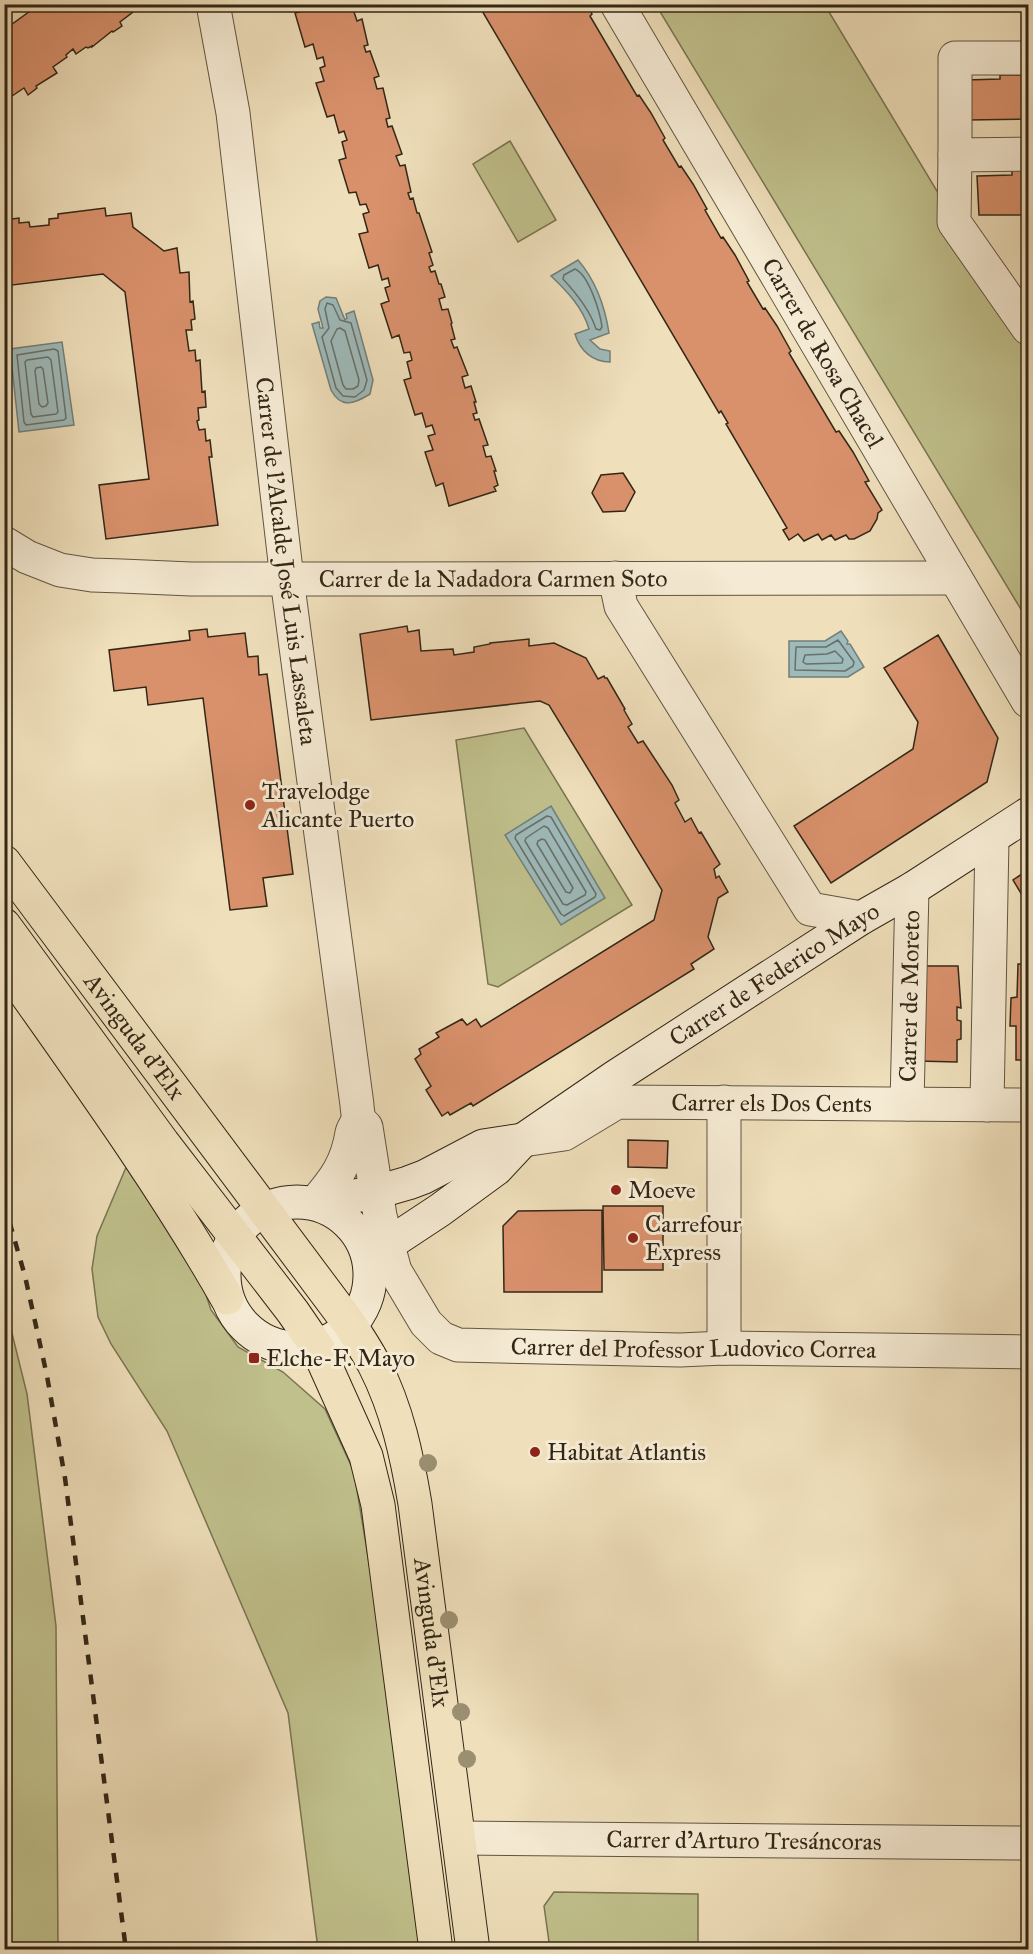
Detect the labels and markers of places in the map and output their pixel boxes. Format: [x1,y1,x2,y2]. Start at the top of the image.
place label: Travelodge Alicante Puerto [261,776,414,834]
marker: Travelodge Alicante Puerto [243,798,257,812]
place label: Moeve [628,1175,696,1205]
marker: Moeve [609,1183,623,1197]
place label: Carrefour Express [645,1209,741,1267]
marker: Carrefour Express [626,1231,640,1245]
place label: Elche-F. Mayo [266,1343,415,1373]
marker: Elche-F. Mayo [247,1351,261,1365]
place label: Habitat Atlantis [547,1437,706,1467]
marker: Habitat Atlantis [528,1445,542,1459]

